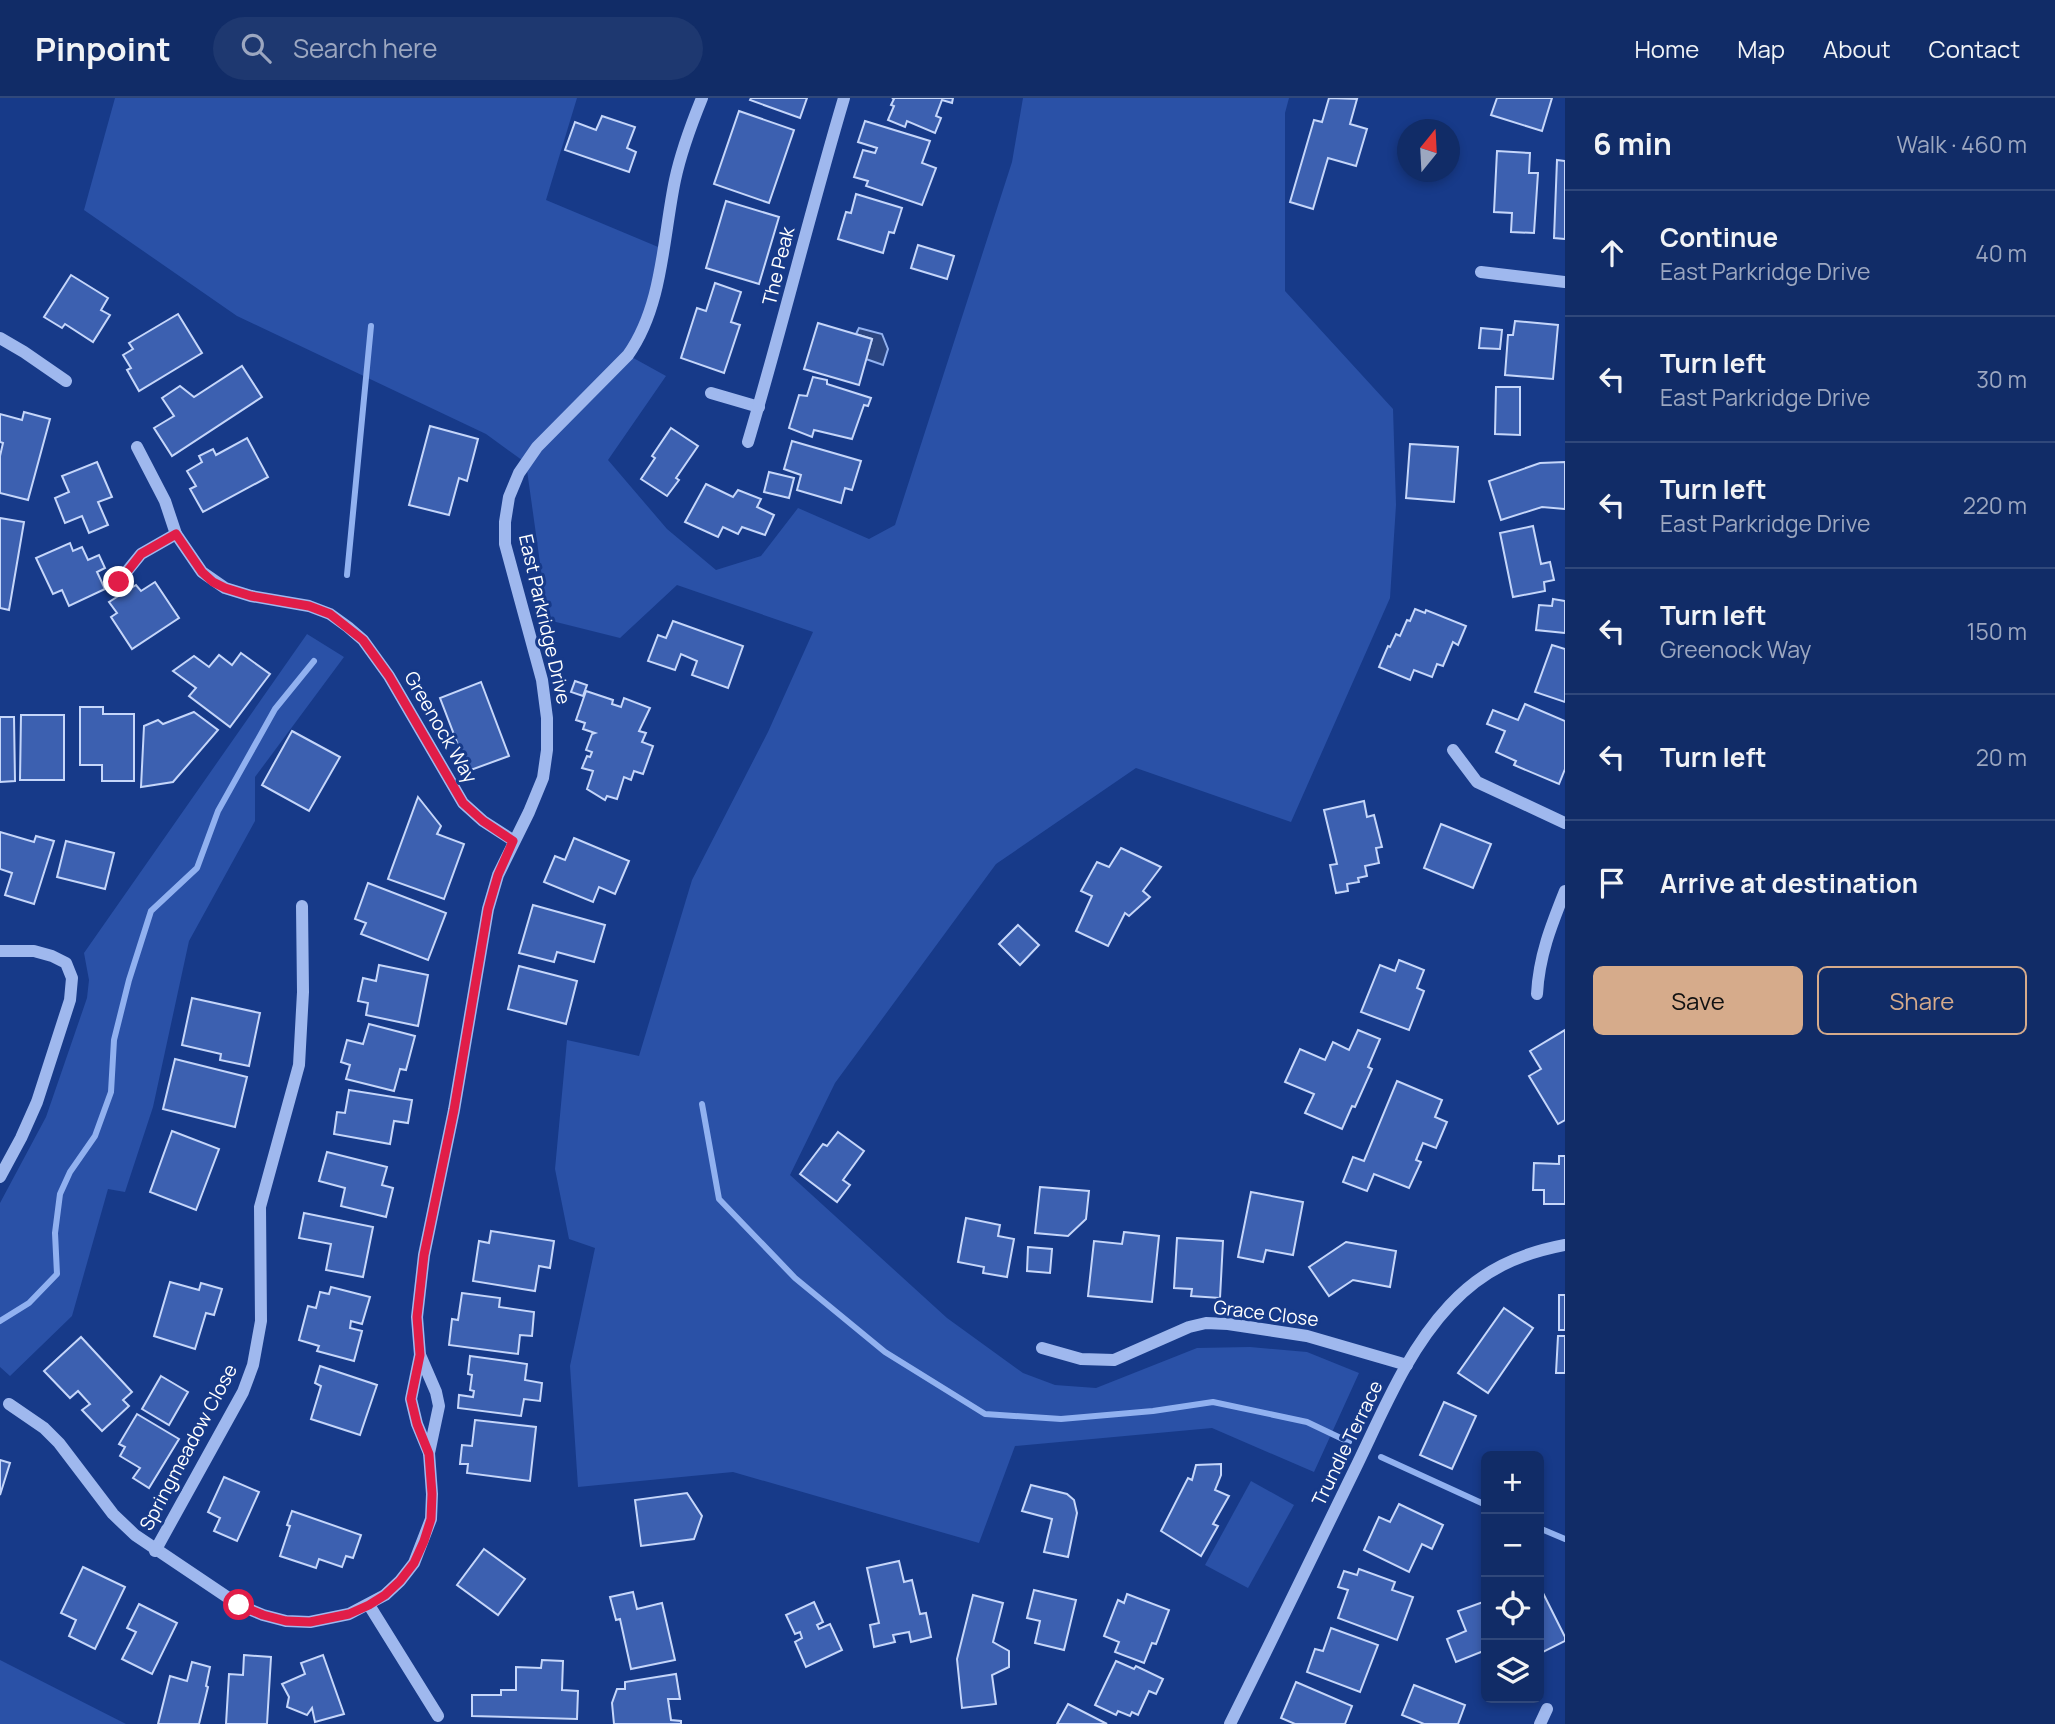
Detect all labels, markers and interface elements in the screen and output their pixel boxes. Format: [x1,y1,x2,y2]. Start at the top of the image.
search box [213,17,703,80]
text: Pinpoint [35,26,171,71]
icon: search [237,29,275,67]
text: Search here [293,30,437,66]
text: Home [1634,32,1699,65]
text: Map [1737,32,1785,65]
text: About [1823,32,1891,65]
text: Contact [1929,32,2020,65]
north arrow [1397,119,1460,182]
text: 6 min [1593,123,1672,164]
text: Walk · 460 m [1897,128,2027,160]
text: Continue [1660,219,1778,255]
street label: The Peak [756,224,800,308]
icon: ahead [1593,234,1631,272]
text: 40 m [1975,237,2027,269]
text: East Parkridge Drive [1660,255,1870,287]
text: Turn left [1660,345,1767,381]
icon: left [1593,360,1631,398]
text: 30 m [1976,363,2027,395]
text: East Parkridge Drive [1660,381,1870,413]
text: Turn left [1660,471,1767,507]
icon: left [1593,486,1631,524]
text: 220 m [1963,489,2027,521]
text: East Parkridge Drive [1660,507,1870,539]
street label: East Parkridge Drive [513,531,577,707]
route end [103,566,134,597]
text: Turn left [1660,597,1767,633]
icon: left [1593,612,1631,650]
text: 150 m [1967,615,2027,647]
text: Greenock Way [1660,633,1811,665]
street label: Greenock Way [398,666,484,788]
icon: left [1593,738,1631,776]
text: Turn left [1660,739,1767,775]
text: 20 m [1976,741,2027,773]
icon: arrive [1593,864,1631,902]
text: Arrive at destination [1660,865,1918,901]
button: Save [1593,966,1803,1035]
button: Share [1817,966,2027,1035]
street label: Grace Close [1212,1294,1320,1332]
street label: Springmeadow Close [133,1359,243,1535]
street label: Trundle Terrace [1305,1376,1389,1510]
map controls [1481,1451,1544,1703]
button: + [1481,1451,1544,1514]
button: − [1481,1514,1544,1577]
button: locate [1481,1577,1544,1640]
route start [223,1589,254,1620]
button: layers [1481,1640,1544,1703]

